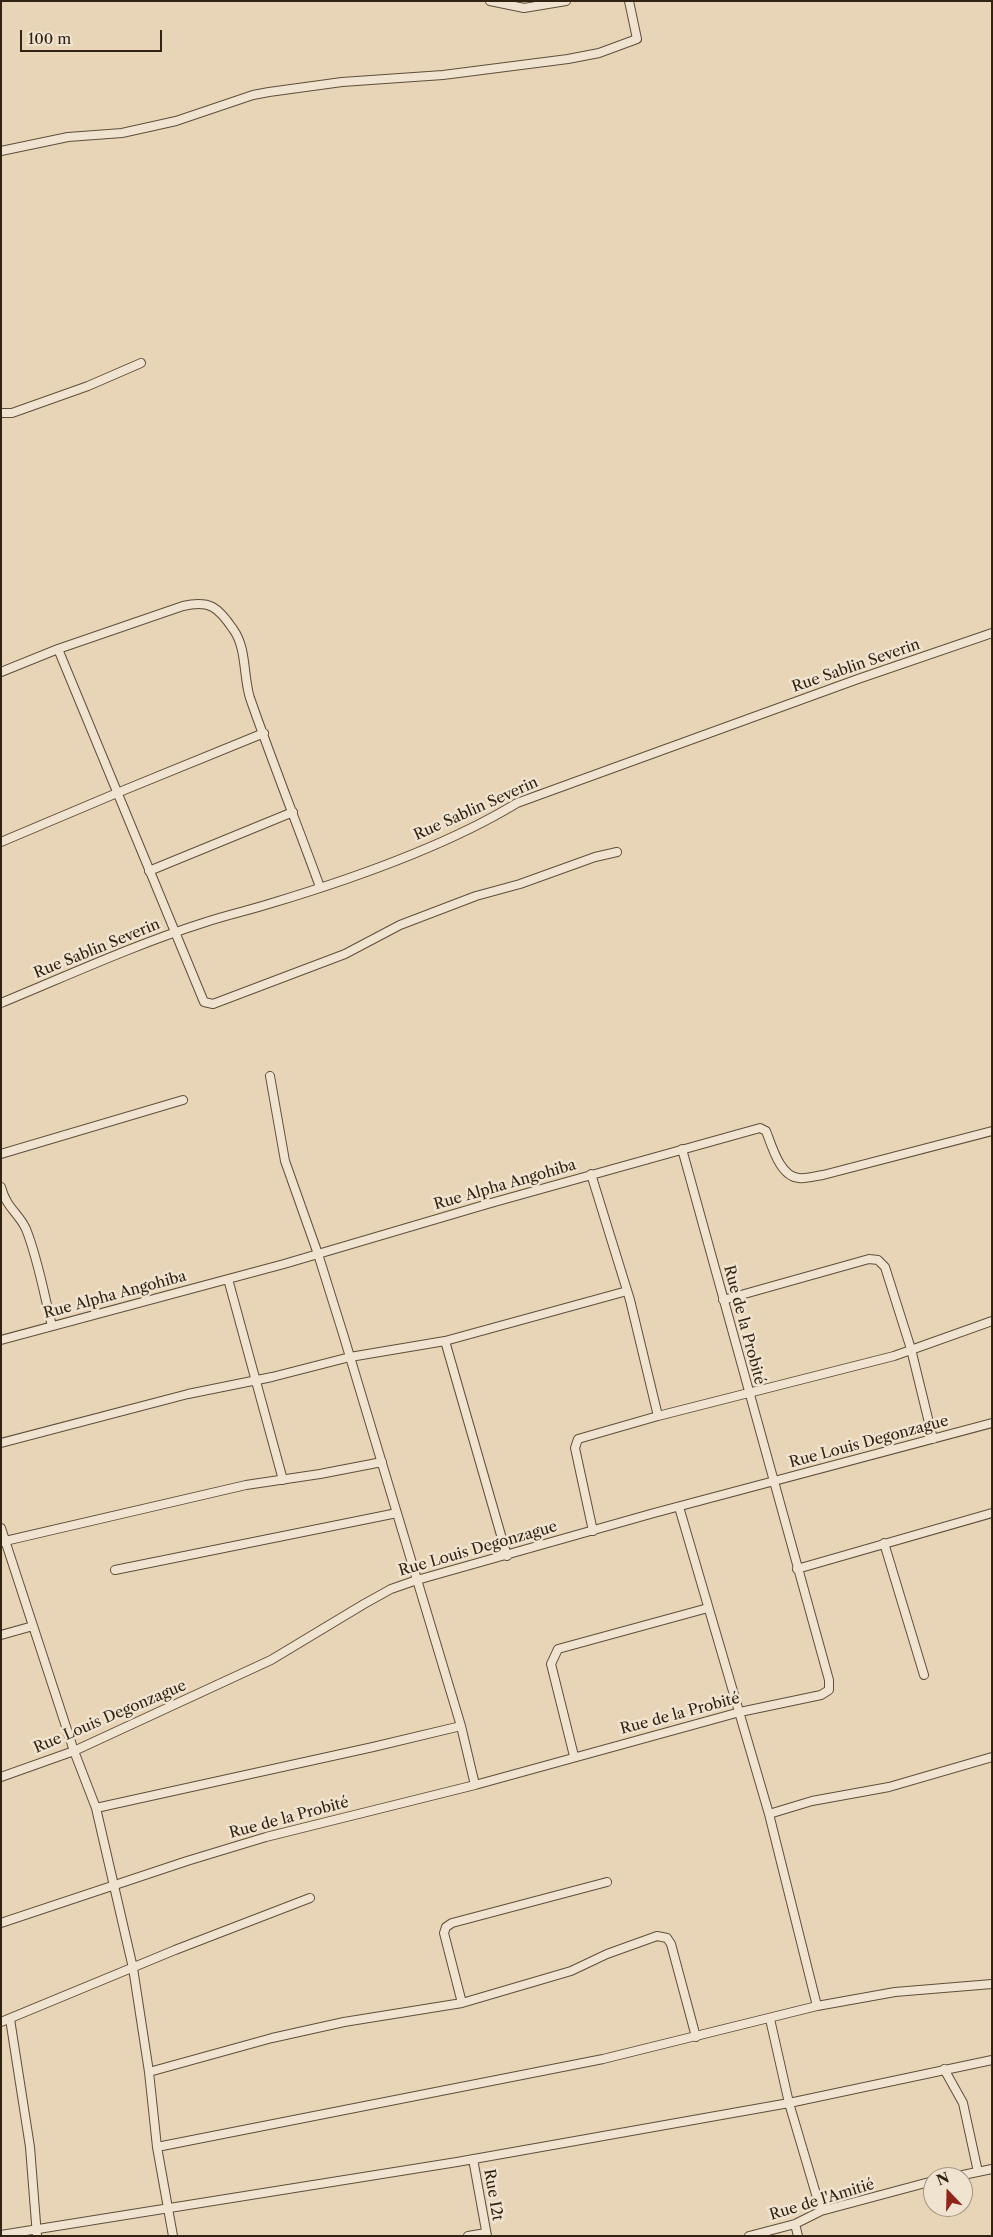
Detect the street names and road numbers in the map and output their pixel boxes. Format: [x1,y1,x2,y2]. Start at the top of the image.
street label: Rue Sablin Severin [790,636,922,696]
street label: Rue Sablin Severin [411,773,541,845]
street label: Rue Sablin Severin [31,915,163,983]
street label: Rue Alpha Angohiba [432,1156,578,1214]
street label: Rue de la Probité [719,1263,769,1387]
street label: Rue Alpha Angohiba [42,1267,188,1323]
street label: Rue Louis Degonzague [787,1412,951,1472]
street label: Rue Louis Degonzague [397,1518,559,1580]
street label: Rue Louis Degonzague [31,1677,189,1757]
street label: Rue de la Probité [618,1689,742,1739]
street label: Rue de la Probité [227,1793,351,1843]
street label: Rue I2t [480,2168,506,2222]
street label: Rue de l'Amitié [767,2175,877,2225]

